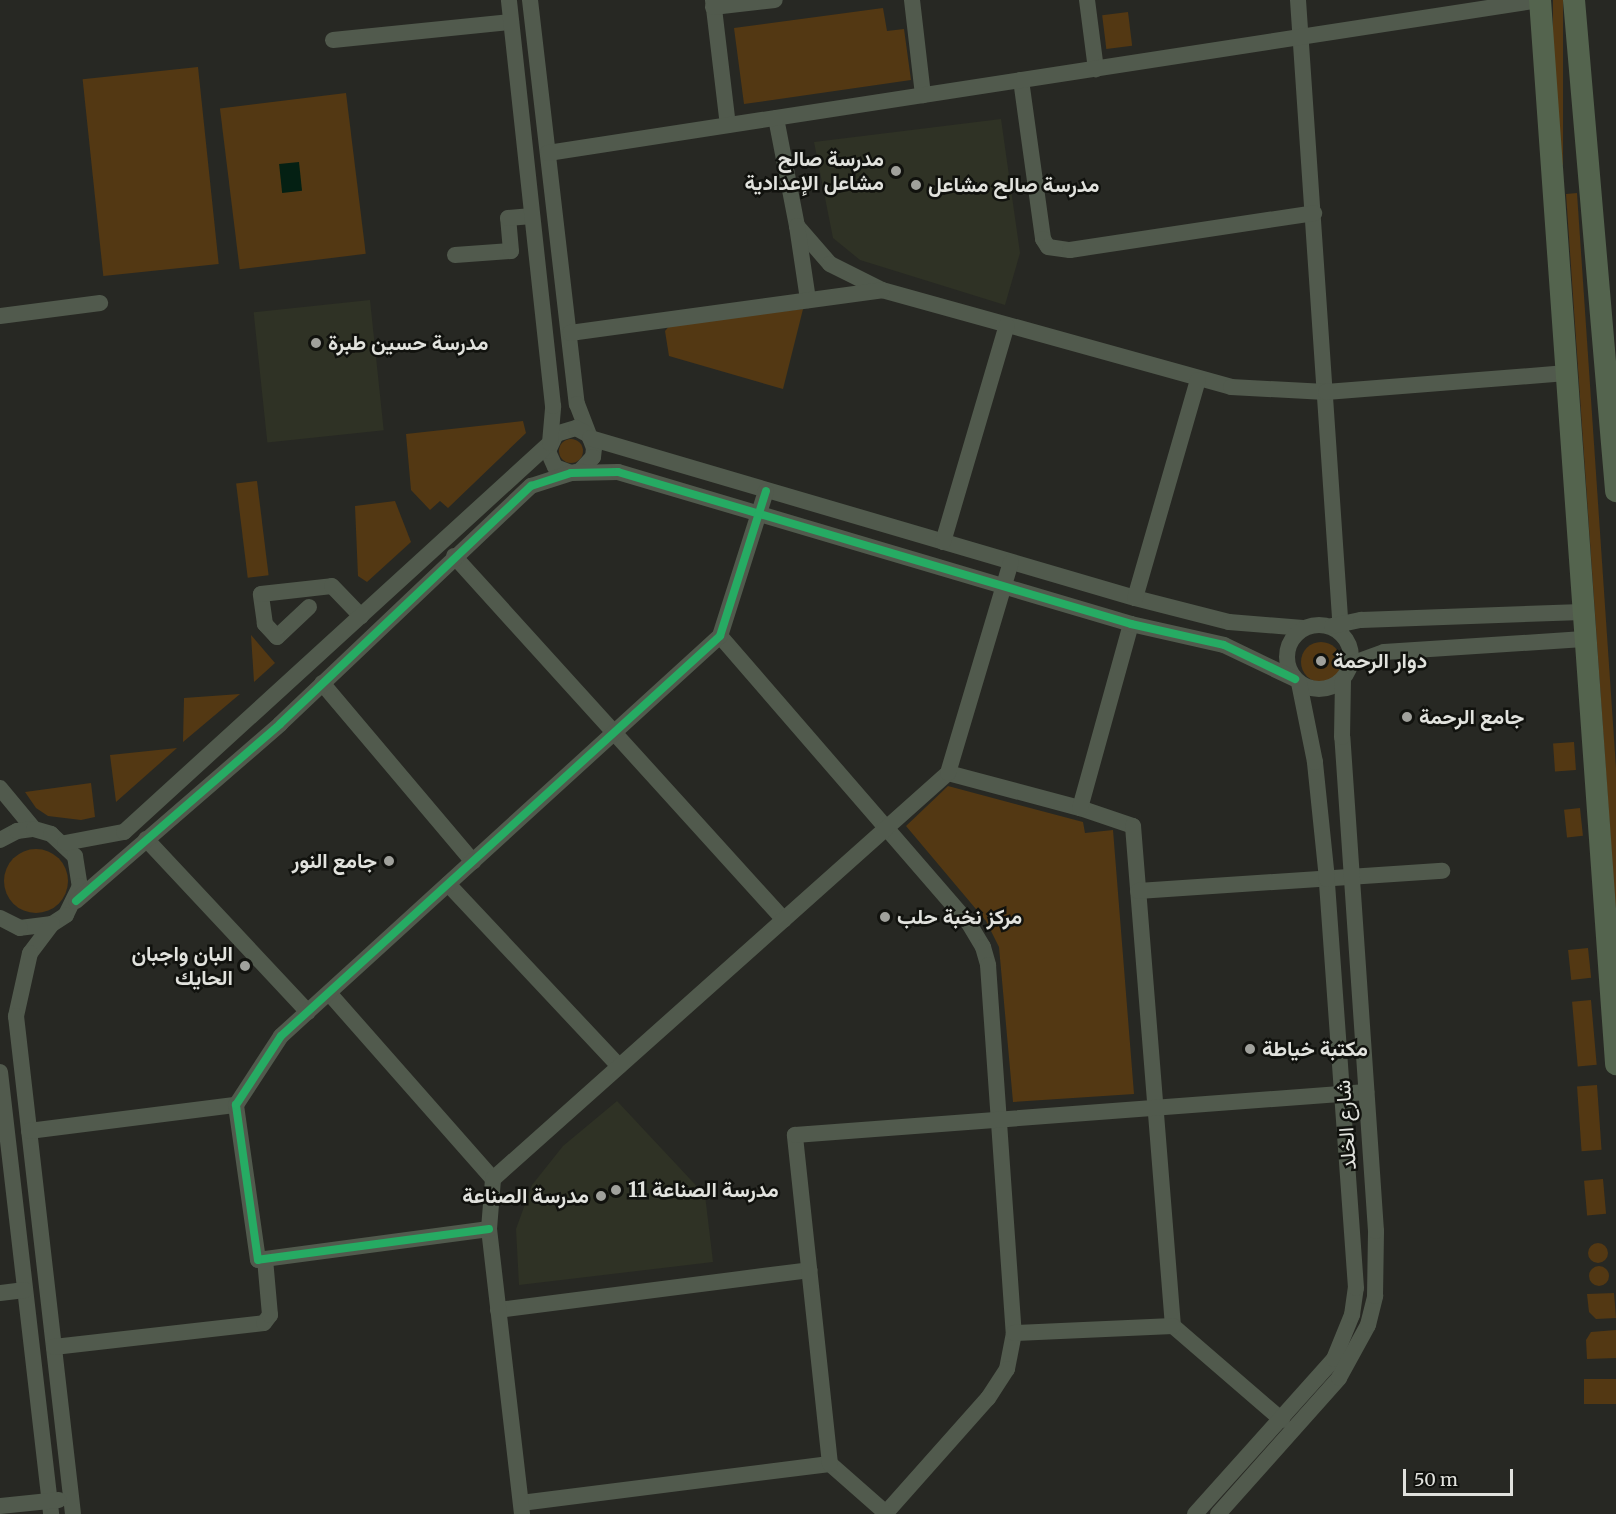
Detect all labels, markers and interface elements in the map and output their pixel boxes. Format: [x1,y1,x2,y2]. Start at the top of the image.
place label: مدرسة صالح مشاعل الإعدادية [744,146,884,196]
marker: مدرسة صالح مشاعل الإعدادية [889,164,903,178]
place label: مدرسة صالح مشاعل [928,172,1100,198]
marker: مدرسة صالح مشاعل [909,178,923,192]
place label: مدرسة حسين طبرة [328,330,488,356]
marker: مدرسة حسين طبرة [309,336,323,350]
place label: دوار الرحمة [1333,648,1427,674]
marker: دوار الرحمة [1314,654,1328,668]
place label: جامع الرحمة [1419,704,1524,730]
marker: جامع الرحمة [1400,710,1414,724]
place label: جامع النور [292,848,377,874]
marker: جامع النور [382,854,396,868]
place label: مركز نخبة حلب [897,904,1022,930]
marker: مركز نخبة حلب [878,910,892,924]
place label: البان واجبان الحايك [131,941,233,991]
marker: البان واجبان الحايك [238,959,252,973]
place label: مكتبة خياطة [1262,1036,1368,1062]
marker: مكتبة خياطة [1243,1042,1257,1056]
street label: شارع الخلد [1330,1079,1362,1171]
place label: مدرسة الصناعة 11 [628,1177,779,1203]
place label: مدرسة الصناعة [462,1183,589,1209]
marker: مدرسة الصناعة 11 [609,1183,623,1197]
marker: مدرسة الصناعة [594,1189,608,1203]
scale bar [1406,1457,1516,1495]
text: 50 m [1414,1468,1458,1491]

